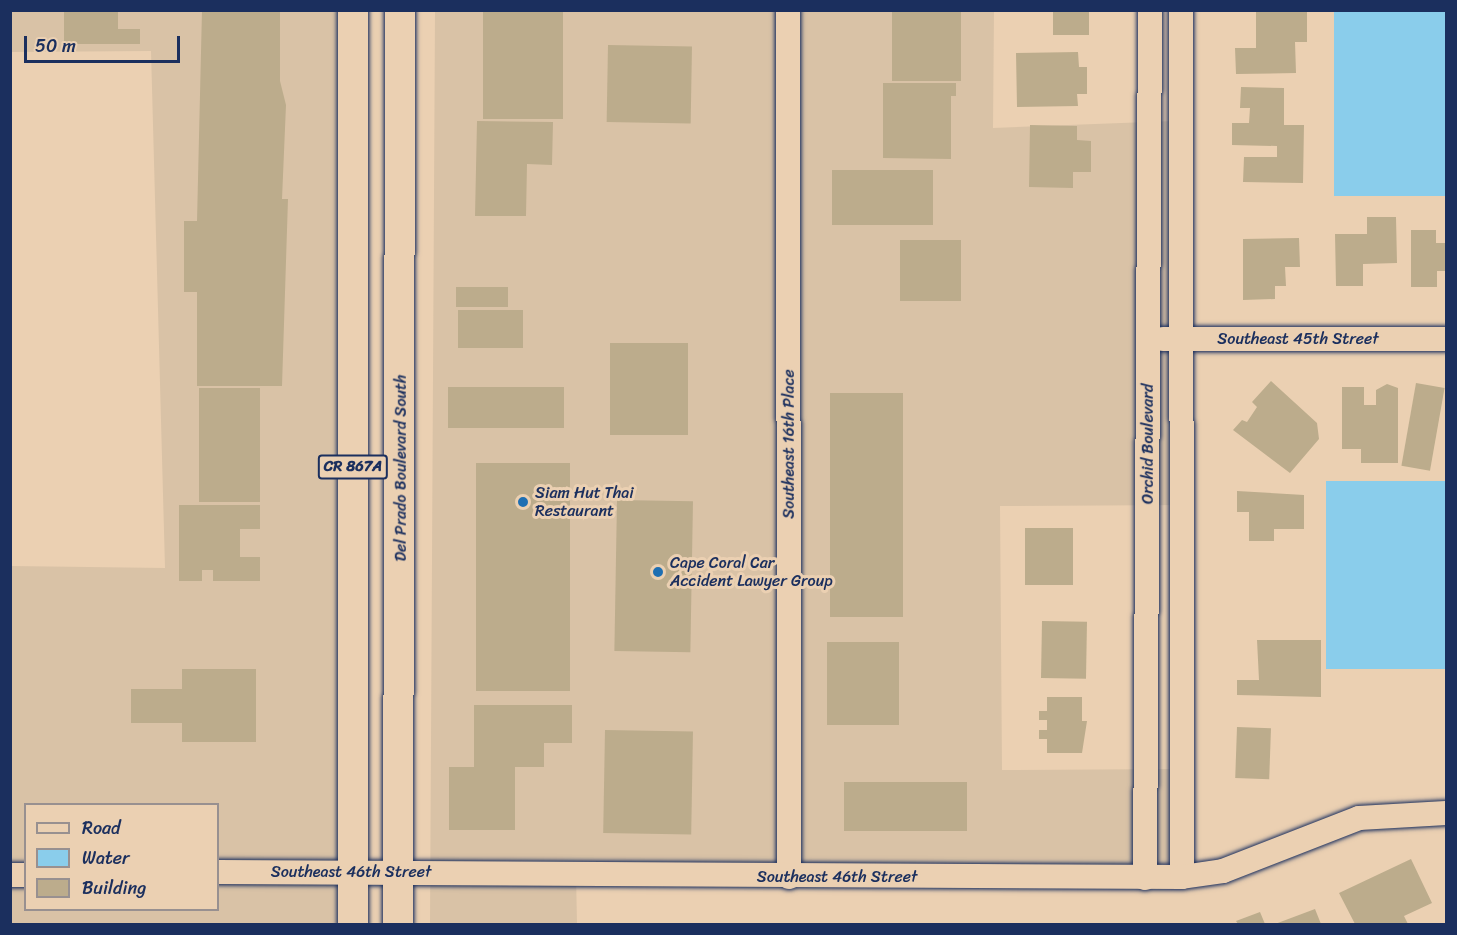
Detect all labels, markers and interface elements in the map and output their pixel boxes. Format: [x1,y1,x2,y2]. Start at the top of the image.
scale bar [27,24,183,62]
text: 50 m [35,30,76,62]
street label: Southeast 45th Street [1217,329,1379,349]
street label: Southeast 16th Place [779,369,799,519]
street label: Del Prado Boulevard South [391,374,411,562]
street label: Orchid Boulevard [1138,384,1158,504]
road number: CR 867A [317,455,389,479]
place label: Siam Hut Thai Restaurant [535,483,635,521]
marker: Siam Hut Thai Restaurant [516,495,530,509]
place label: Cape Coral Car Accident Lawyer Group [670,553,833,591]
marker: Cape Coral Car Accident Lawyer Group [651,565,665,579]
legend [24,803,219,911]
text: Road [82,812,121,844]
text: Water [82,842,129,874]
street label: Southeast 46th Street [271,862,431,882]
street label: Southeast 46th Street [757,867,917,887]
text: Building [82,872,146,904]

